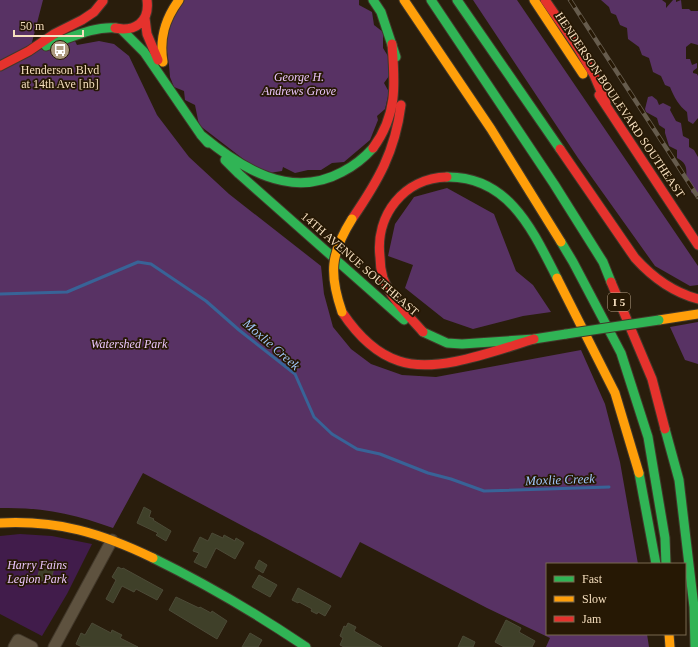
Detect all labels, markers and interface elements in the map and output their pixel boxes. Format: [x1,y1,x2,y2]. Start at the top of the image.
street label: HENDERSON BOULEVARD SOUTHEAST [552,9,688,201]
scale bar [14,12,83,38]
text: 50 m [20,19,45,33]
bus stop icon: Henderson Blvd at 14th Ave [nb] [49,39,71,61]
place label: Henderson Blvd at 14th Ave [nb] [21,63,99,91]
park label: George H. Andrews Grove [261,70,337,98]
street label: 14TH AVENUE SOUTHEAST [298,209,422,319]
road number: I 5 [608,293,630,311]
water label: Moxlie Creek [240,315,303,373]
park label: Watershed Park [91,337,168,351]
water label: Moxlie Creek [524,471,595,488]
park label: Harry Fains Legion Park [6,558,67,586]
legend [546,563,686,635]
text: Fast [582,572,603,586]
text: Slow [582,592,607,606]
text: Jam [582,612,602,626]

